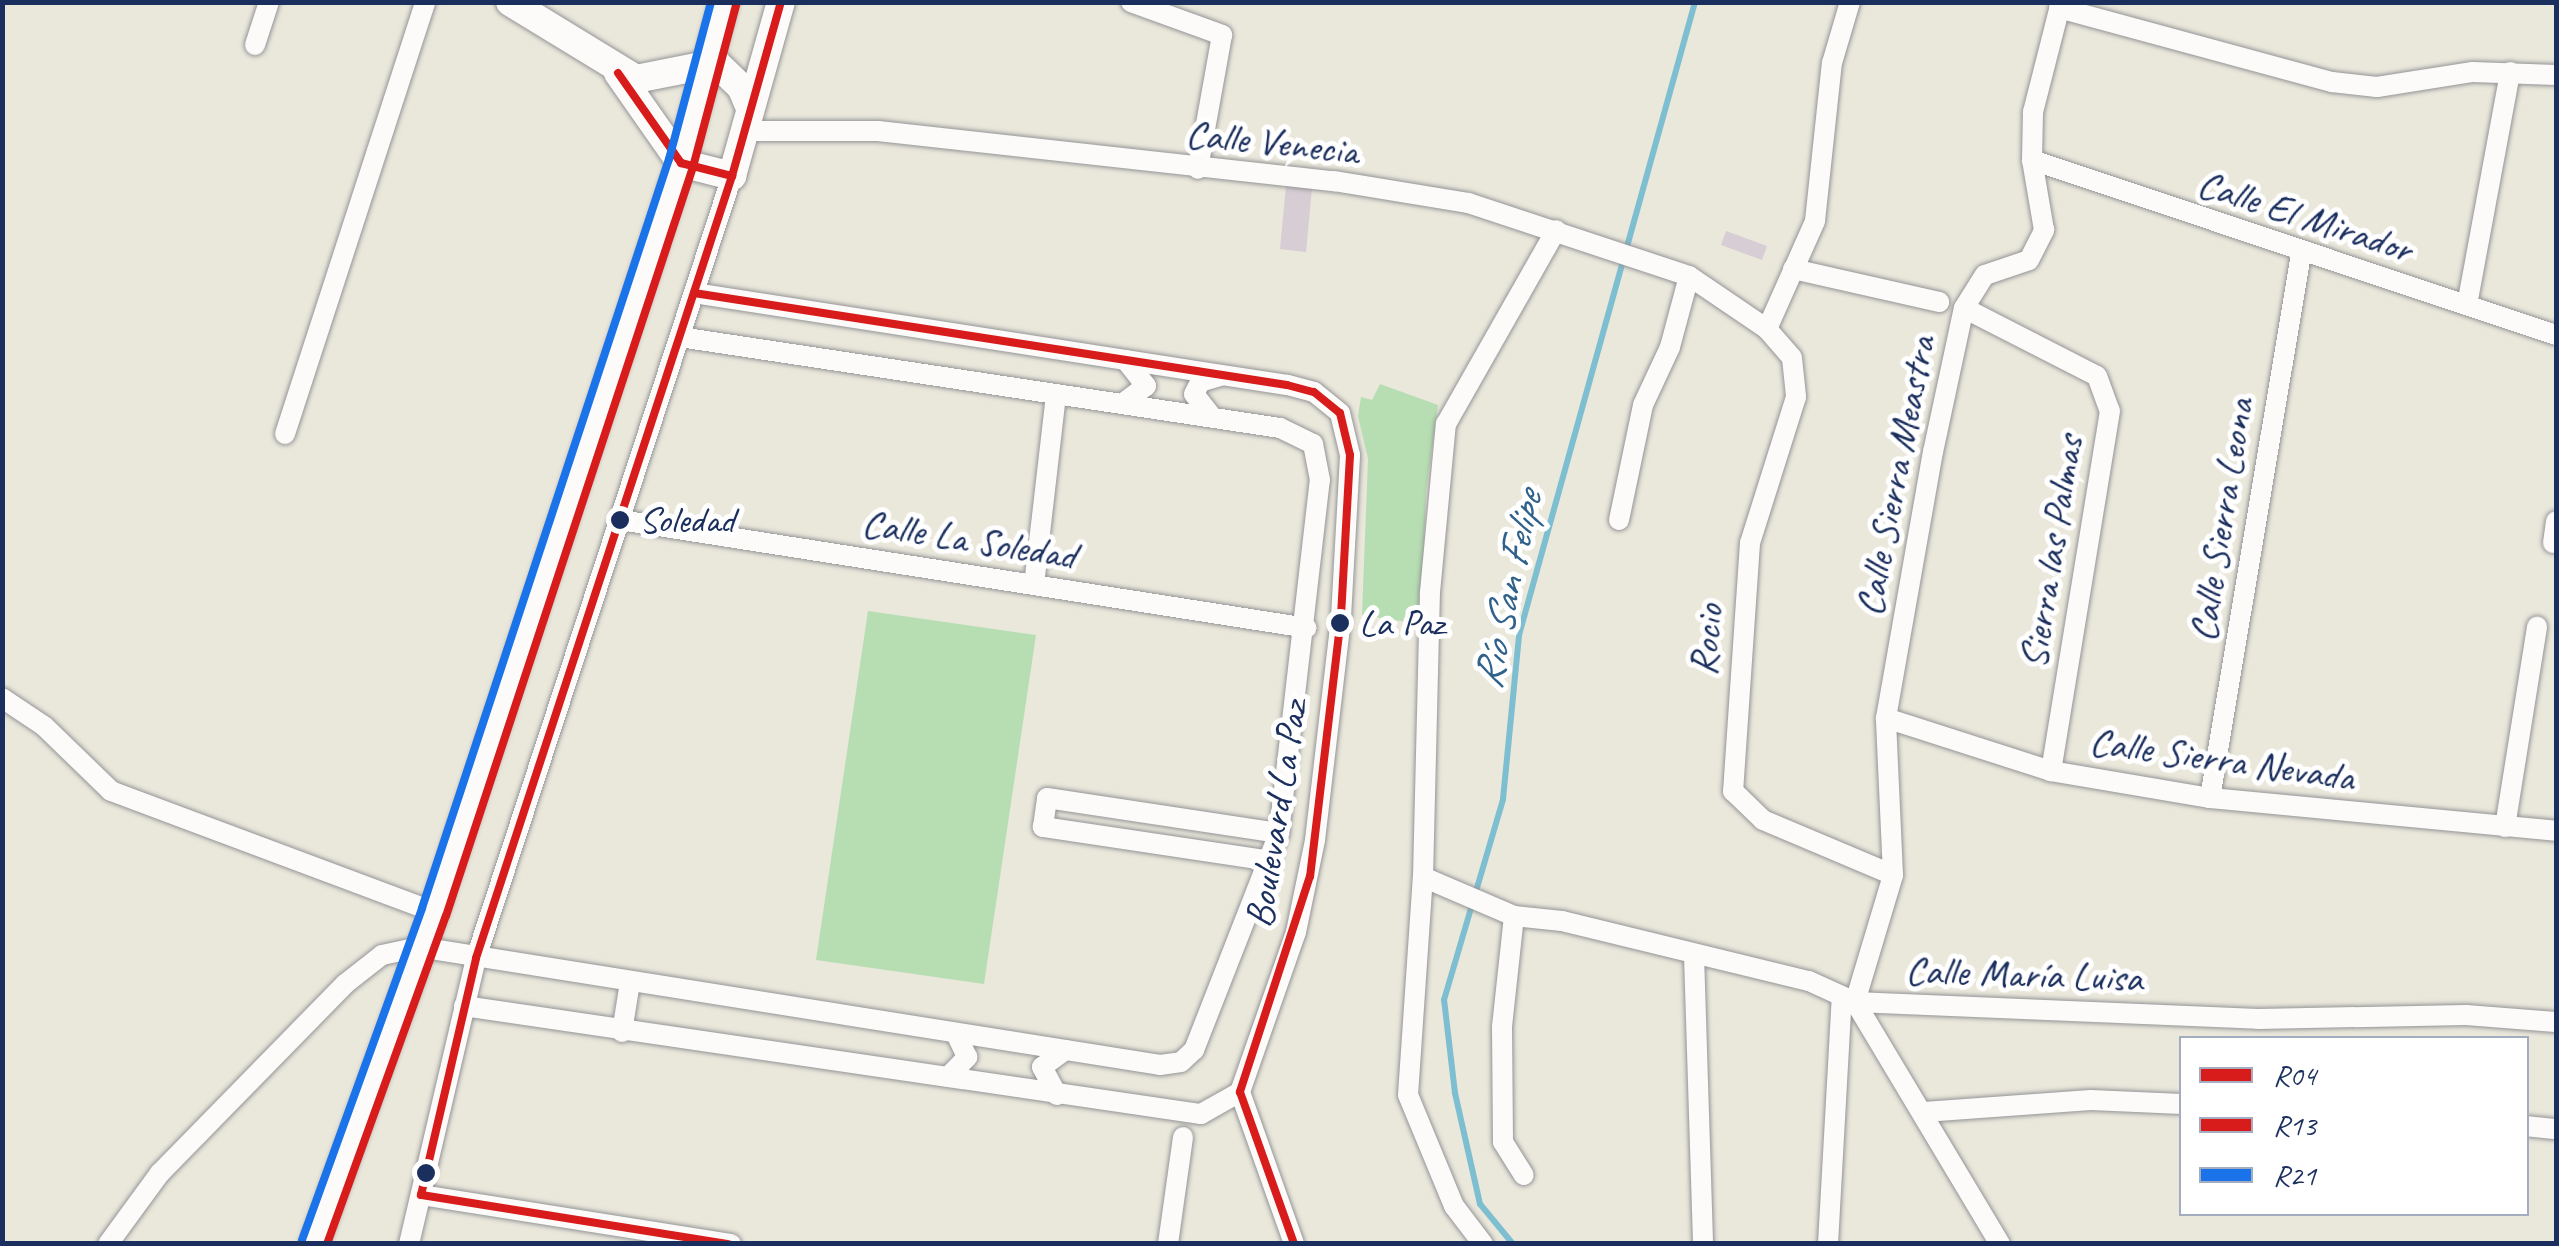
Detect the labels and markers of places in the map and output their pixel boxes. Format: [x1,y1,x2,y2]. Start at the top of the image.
place label: Soledad [639,497,735,543]
marker: Soledad [610,510,630,530]
place label: La Paz [1359,600,1446,646]
marker: La Paz [1330,613,1350,633]
unlabelled marker [416,1163,436,1183]

